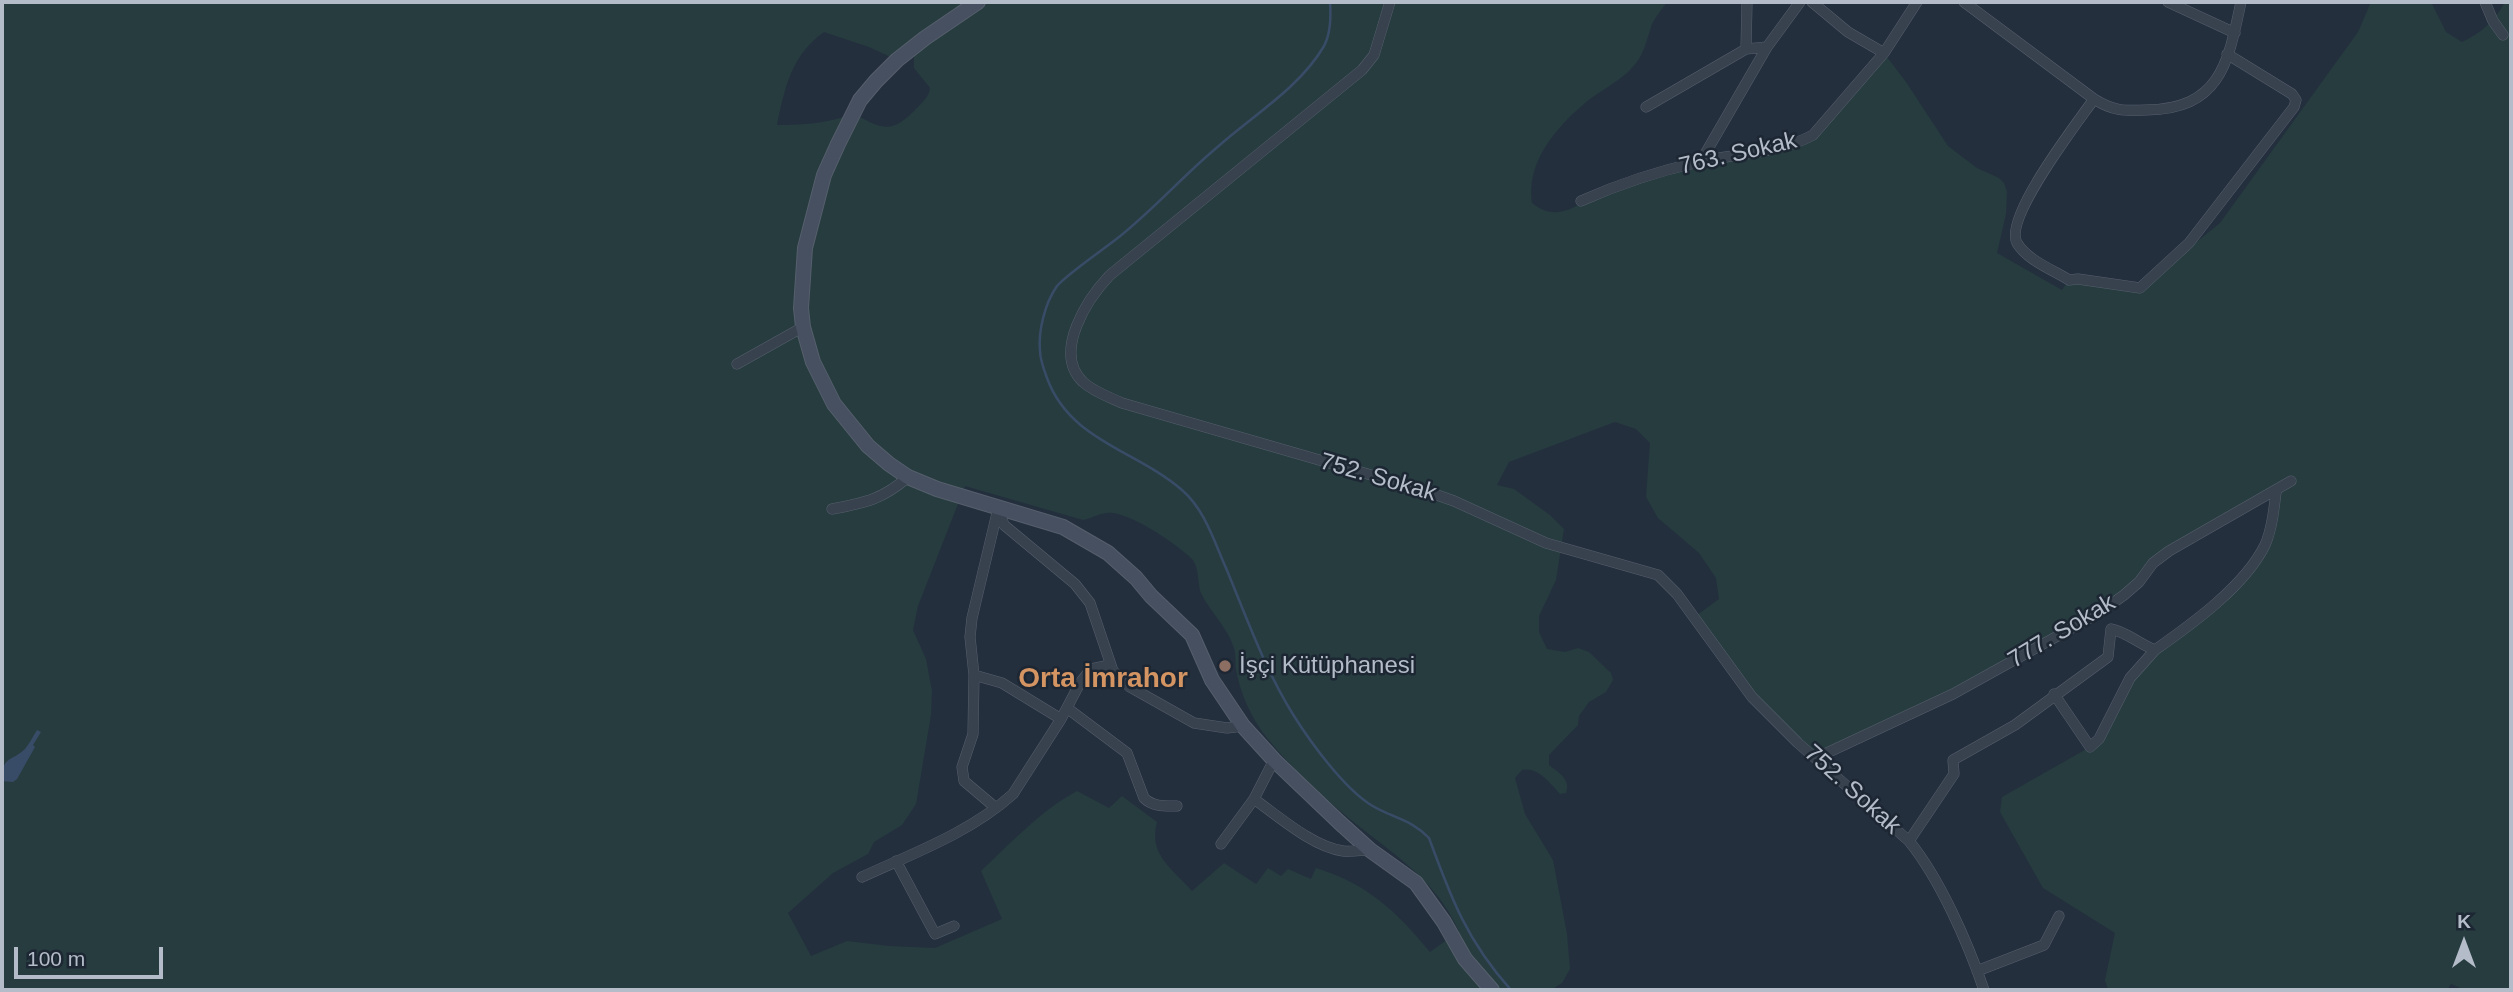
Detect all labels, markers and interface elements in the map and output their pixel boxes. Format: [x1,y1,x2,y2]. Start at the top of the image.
street label: 763. Sokak [1676,126,1800,182]
street label: 752. Sokak [1316,448,1440,508]
street label: 777. Sokak [2003,589,2121,675]
place label: İşçi Kütüphanesi [1239,652,1415,680]
marker: İşçi Kütüphanesi [1217,658,1233,674]
district label: Orta İmrahor [1018,662,1188,696]
street label: 752. Sokak [1798,739,1906,841]
north arrow [2429,908,2499,978]
text: K [2457,911,2471,932]
scale bar [18,932,166,976]
text: 100 m [27,947,85,970]

